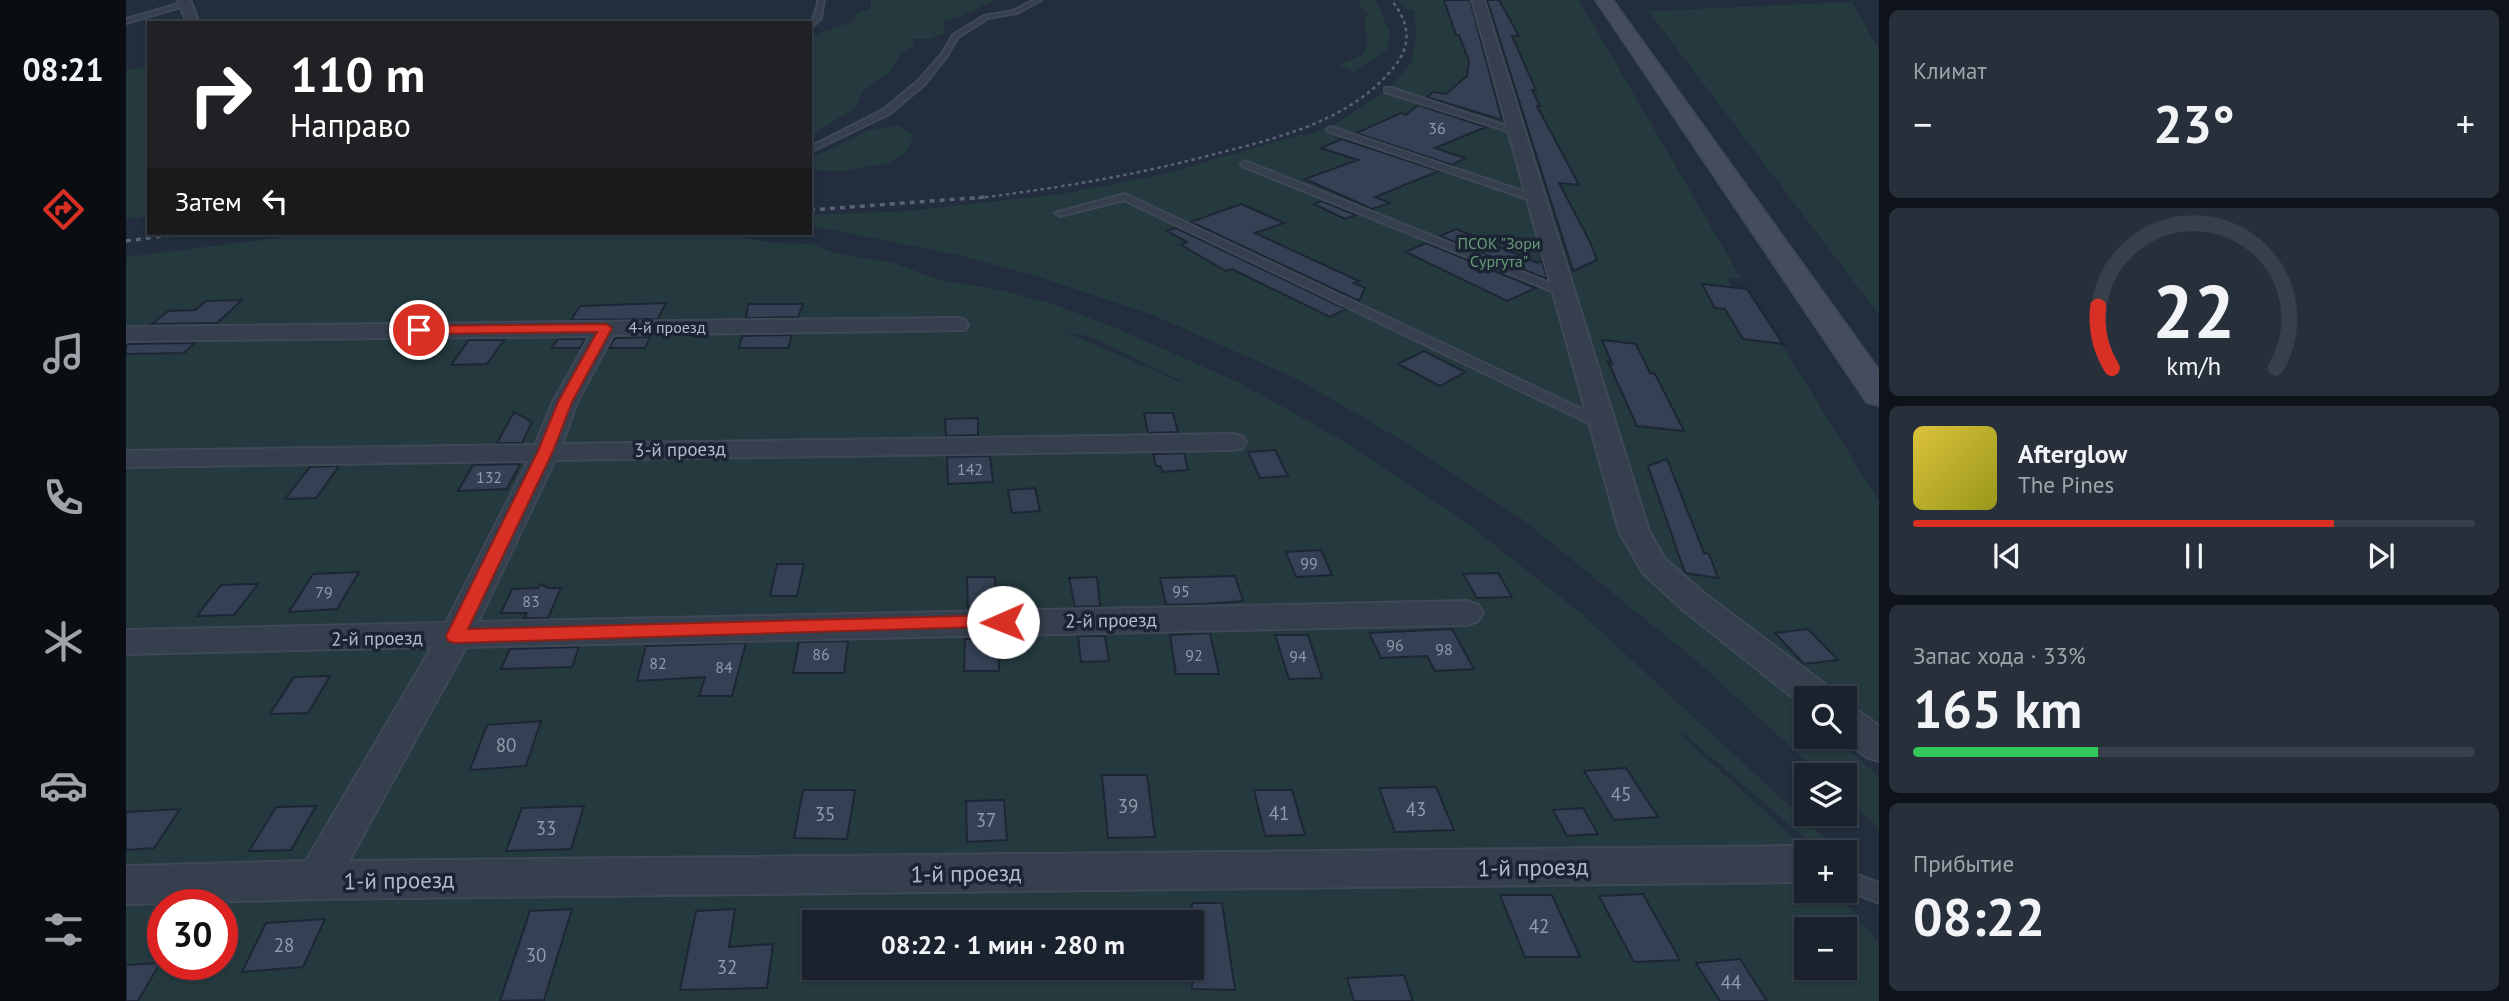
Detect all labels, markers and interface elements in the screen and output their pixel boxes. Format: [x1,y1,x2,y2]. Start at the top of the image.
text: 110 m [290,42,425,106]
text: 08:21 [22,48,104,90]
icon: right [175,49,266,140]
text: Климат [1913,56,1987,85]
text: 23° [2153,90,2235,157]
text: − [1913,99,1932,148]
text: + [2456,99,2475,148]
text: Направо [290,104,411,146]
house number: 36 [1428,118,1446,138]
icon: left [256,182,294,220]
icon: directions [39,185,88,234]
text: Затем [175,185,242,218]
park label: ПСОК "Зори Сургута" [1457,233,1541,271]
text: 22 [2153,265,2235,359]
pin [389,300,449,360]
icon: arrive [400,311,438,349]
street label: 4-й проезд [628,317,706,337]
icon: music [39,329,88,378]
text: km/h [2167,350,2221,382]
street label: 3-й проезд [634,436,726,462]
text: Afterglow [2018,437,2127,470]
house number: 142 [957,459,983,479]
house number: 132 [476,467,502,487]
text: The Pines [2018,470,2114,499]
icon: phone [39,473,88,522]
icon: previous [1988,537,2026,575]
icon: pause [2175,537,2213,575]
icon: next [2362,537,2400,575]
house number: 99 [1300,553,1318,573]
house number: 95 [1172,581,1190,601]
house number: 79 [315,582,333,602]
position arrow [966,585,1040,659]
house number: 83 [522,591,540,611]
street label: 2-й проезд [1065,607,1157,633]
icon: climate [39,617,88,666]
street label: 2-й проезд [331,625,423,651]
house number: 96 [1386,635,1404,655]
house number: 98 [1435,639,1453,659]
text: Запас хода · 33% [1913,641,2086,670]
house number: 86 [812,644,830,664]
house number: 92 [1185,645,1203,665]
house number: 94 [1289,646,1307,666]
house number: 82 [649,653,667,673]
house number: 84 [715,657,733,677]
text: 165 km [1913,675,2082,742]
map controls [1794,686,1857,980]
button: search [1794,686,1857,749]
house number: 80 [496,733,516,757]
icon: car [39,761,88,810]
button: layers [1794,763,1857,826]
house number: 45 [1611,782,1631,806]
house number: 39 [1118,794,1138,818]
house number: 43 [1406,797,1426,821]
house number: 41 [1269,801,1289,825]
house number: 35 [815,802,835,826]
house number: 37 [976,808,996,832]
house number: 33 [536,816,556,840]
button: + [1794,840,1857,903]
text: Прибытие [1913,849,2014,878]
street label: 1-й проезд [1477,852,1589,882]
street label: 1-й проезд [910,858,1022,888]
street label: 1-й проезд [343,865,455,895]
text: 08:22 [1913,883,2045,950]
speed limit sign: 30 [147,889,238,980]
icon: filters [39,905,88,954]
house number: 42 [1529,914,1549,938]
button: − [1794,917,1857,980]
text: 08:22 · 1 мин · 280 m [881,928,1125,961]
house number: 28 [274,933,294,957]
house number: 30 [526,943,546,967]
house number: 32 [717,955,737,979]
house number: 44 [1721,970,1741,994]

